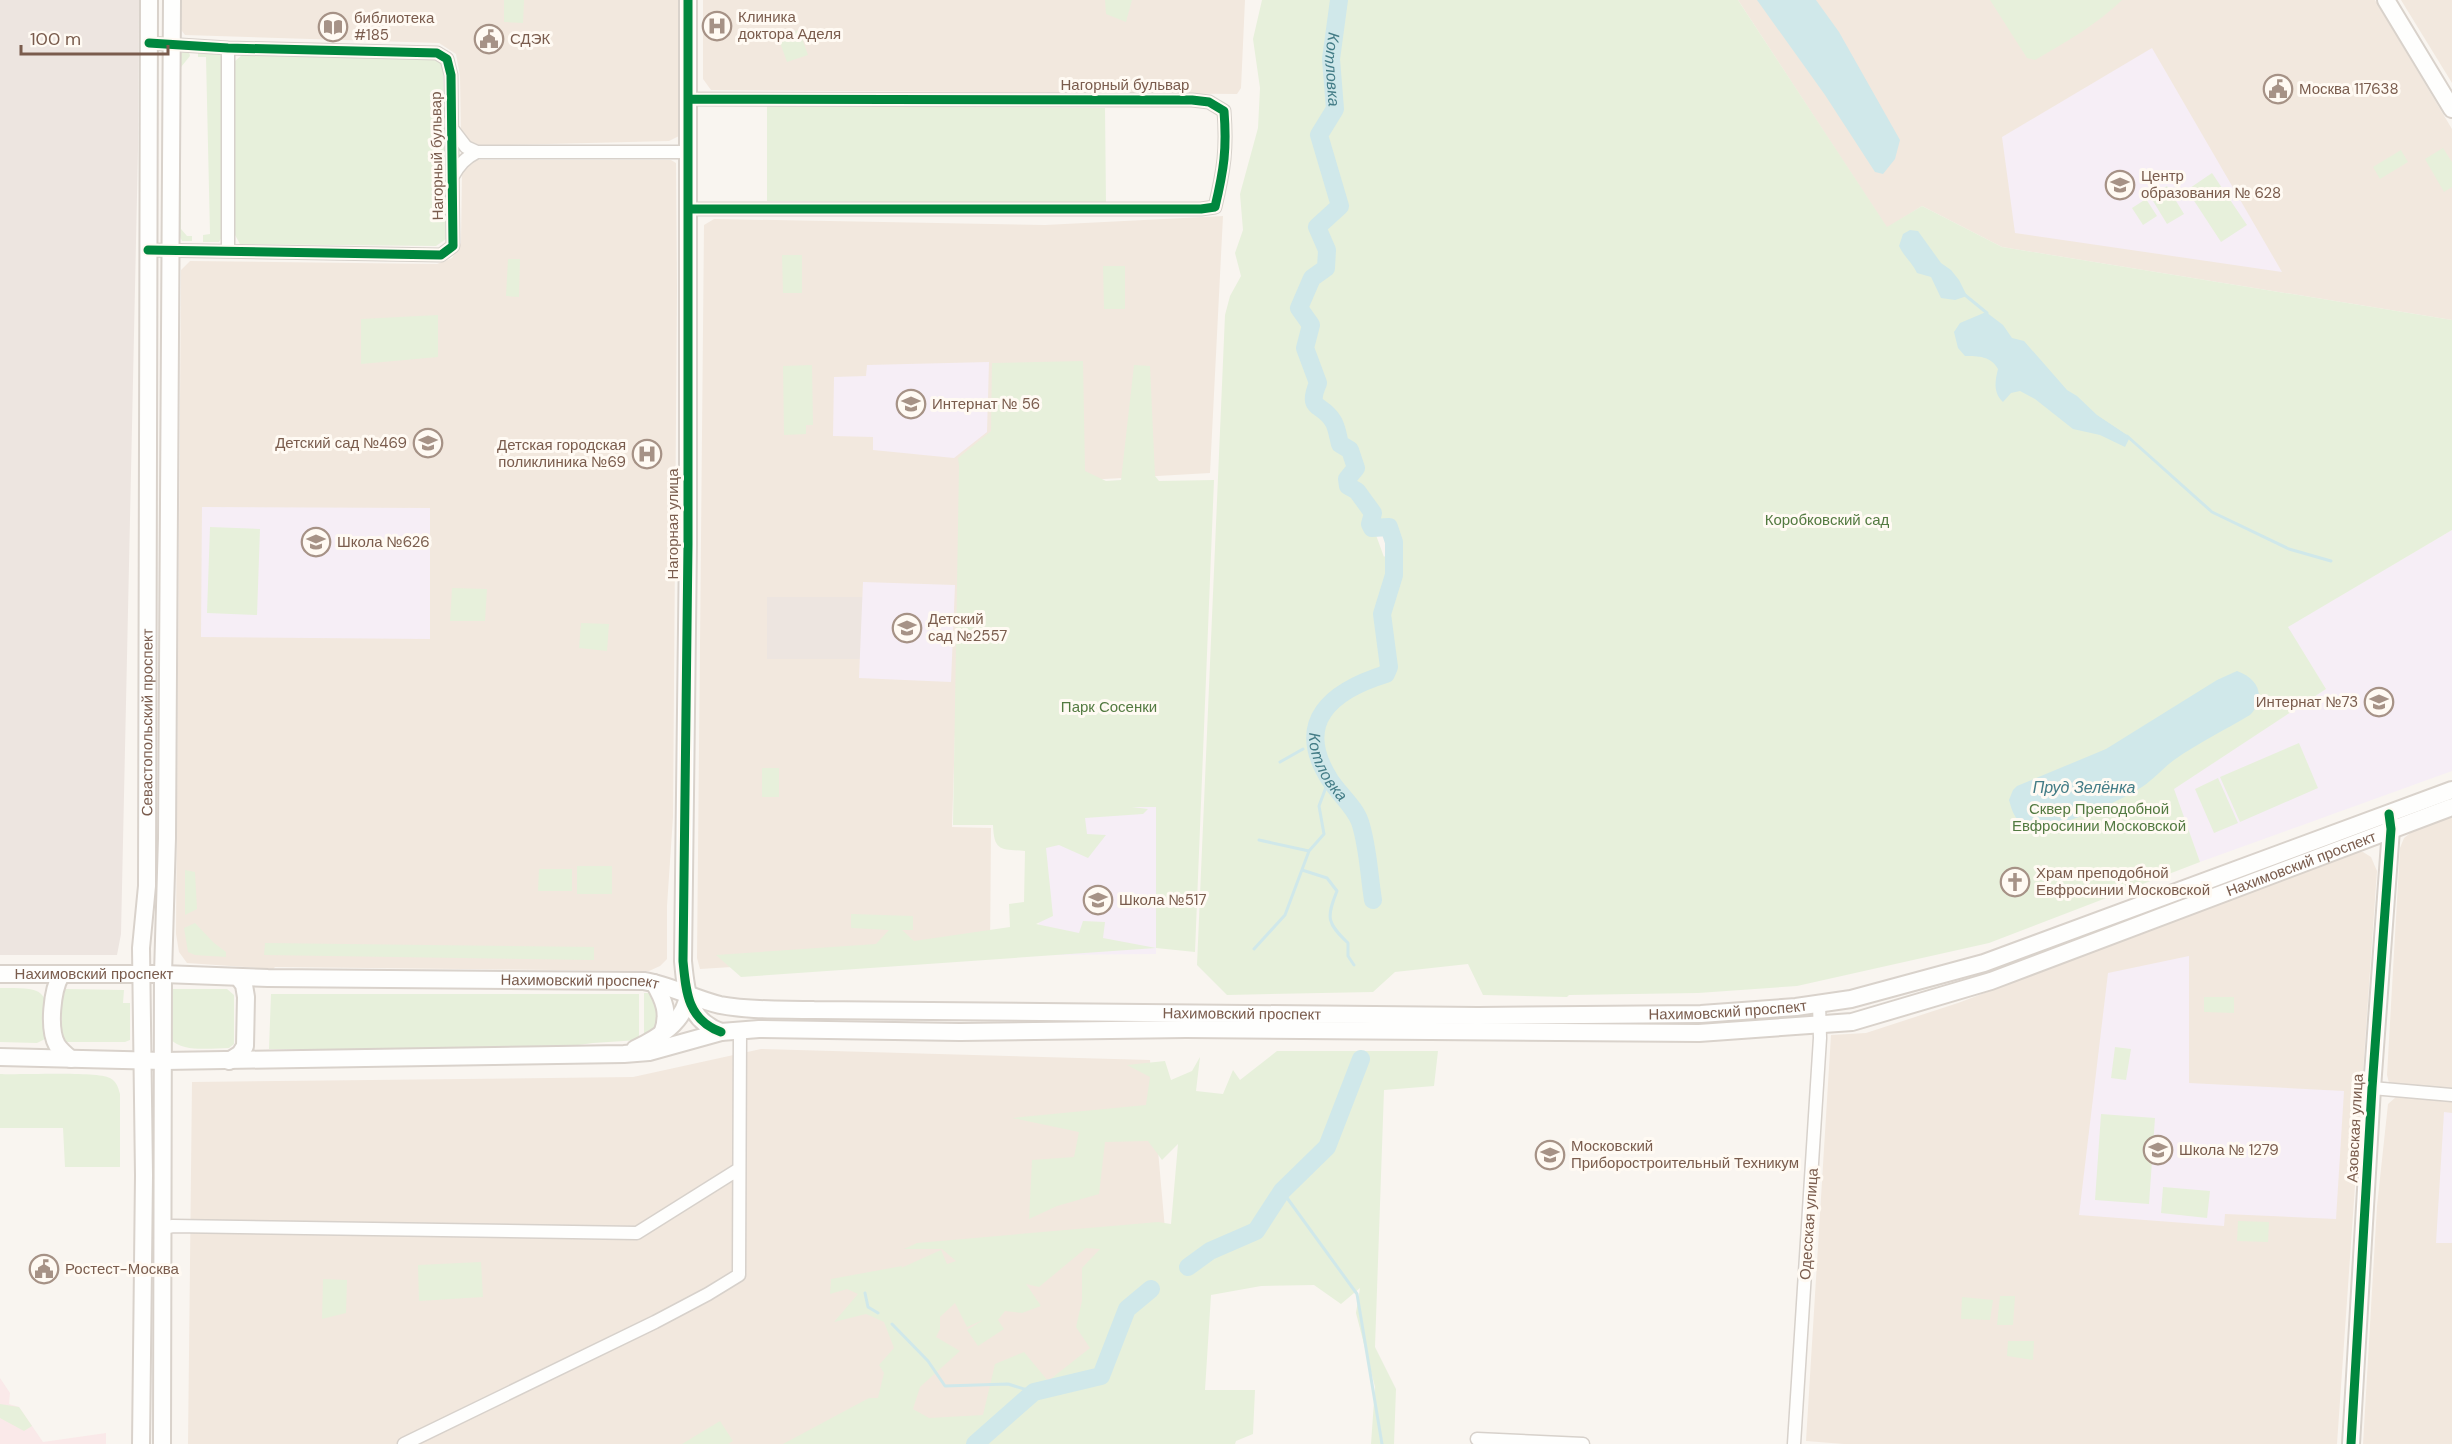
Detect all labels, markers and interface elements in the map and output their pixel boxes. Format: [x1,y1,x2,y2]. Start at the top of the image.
place label: Клиника доктора Аделя [738,7,841,44]
place label: библиотека #185 [354,8,435,45]
hospital icon: Клиника доктора Аделя [701,10,733,42]
library icon: библиотека #185 [317,11,349,43]
scale bar [21,18,168,56]
public building icon: СДЭК [473,23,505,55]
text: 100 m [30,27,81,51]
place label: СДЭК [510,29,550,49]
water label: Котловка [1320,31,1345,107]
public building icon: Москва 117638 [2262,73,2294,105]
street label: Нагорный бульвар [1061,75,1189,95]
place label: Москва 117638 [2299,79,2399,99]
street label: Нагорный бульвар [426,91,448,221]
place label: Центр образования № 628 [2141,166,2281,203]
school or university icon: Центр образования № 628 [2104,169,2136,201]
school or university icon: Интернат № 56 [895,388,927,420]
place label: Интернат № 56 [932,394,1040,414]
school or university icon: Детский сад №469 [412,427,444,459]
place label: Детский сад №469 [275,433,407,453]
place label: Детская городская поликлиника №69 [497,435,626,472]
hospital icon: Детская городская поликлиника №69 [631,438,663,470]
street label: Нагорная улица [663,468,683,579]
park label: Коробковский сад [1765,510,1890,530]
school or university icon: Школа №626 [300,526,332,558]
place label: Школа №626 [337,532,430,552]
place label: Детский сад №2557 [928,609,1007,646]
school or university icon: Детский сад №2557 [891,612,923,644]
street label: Севастопольский проспект [137,628,158,816]
school or university icon: Интернат №73 [2363,686,2395,718]
place label: Интернат №73 [2256,692,2358,712]
park label: Парк Сосенки [1061,697,1157,717]
water label: Котловка [1305,732,1353,805]
water label: Пруд Зелёнка [2033,777,2135,798]
park label: Сквер Преподобной Евфросинии Московской [2012,799,2186,836]
street label: Нахимовский проспект [2223,826,2379,901]
place label: Храм преподобной Евфросинии Московской [2036,863,2210,900]
church icon: Храм преподобной Евфросинии Московской [1999,866,2031,898]
school or university icon: Школа №517 [1082,884,1114,916]
place label: Школа №517 [1119,890,1207,910]
street label: Нахимовский проспект [15,964,174,984]
street label: Нахимовский проспект [500,970,662,994]
street label: Нахимовский проспект [1648,996,1808,1024]
street label: Нахимовский проспект [1162,1003,1321,1025]
street label: Азовская улица [2342,1072,2368,1183]
school or university icon: Школа № 1279 [2142,1134,2174,1166]
place label: Московский Приборостроительный Техникум [1571,1136,1799,1173]
school or university icon: Московский Приборостроительный Техникум [1534,1139,1566,1171]
place label: Школа № 1279 [2179,1140,2279,1160]
street label: Одесская улица [1795,1167,1823,1281]
public building icon: Ростест-Москва [28,1253,60,1285]
place label: Ростест-Москва [65,1259,180,1279]

